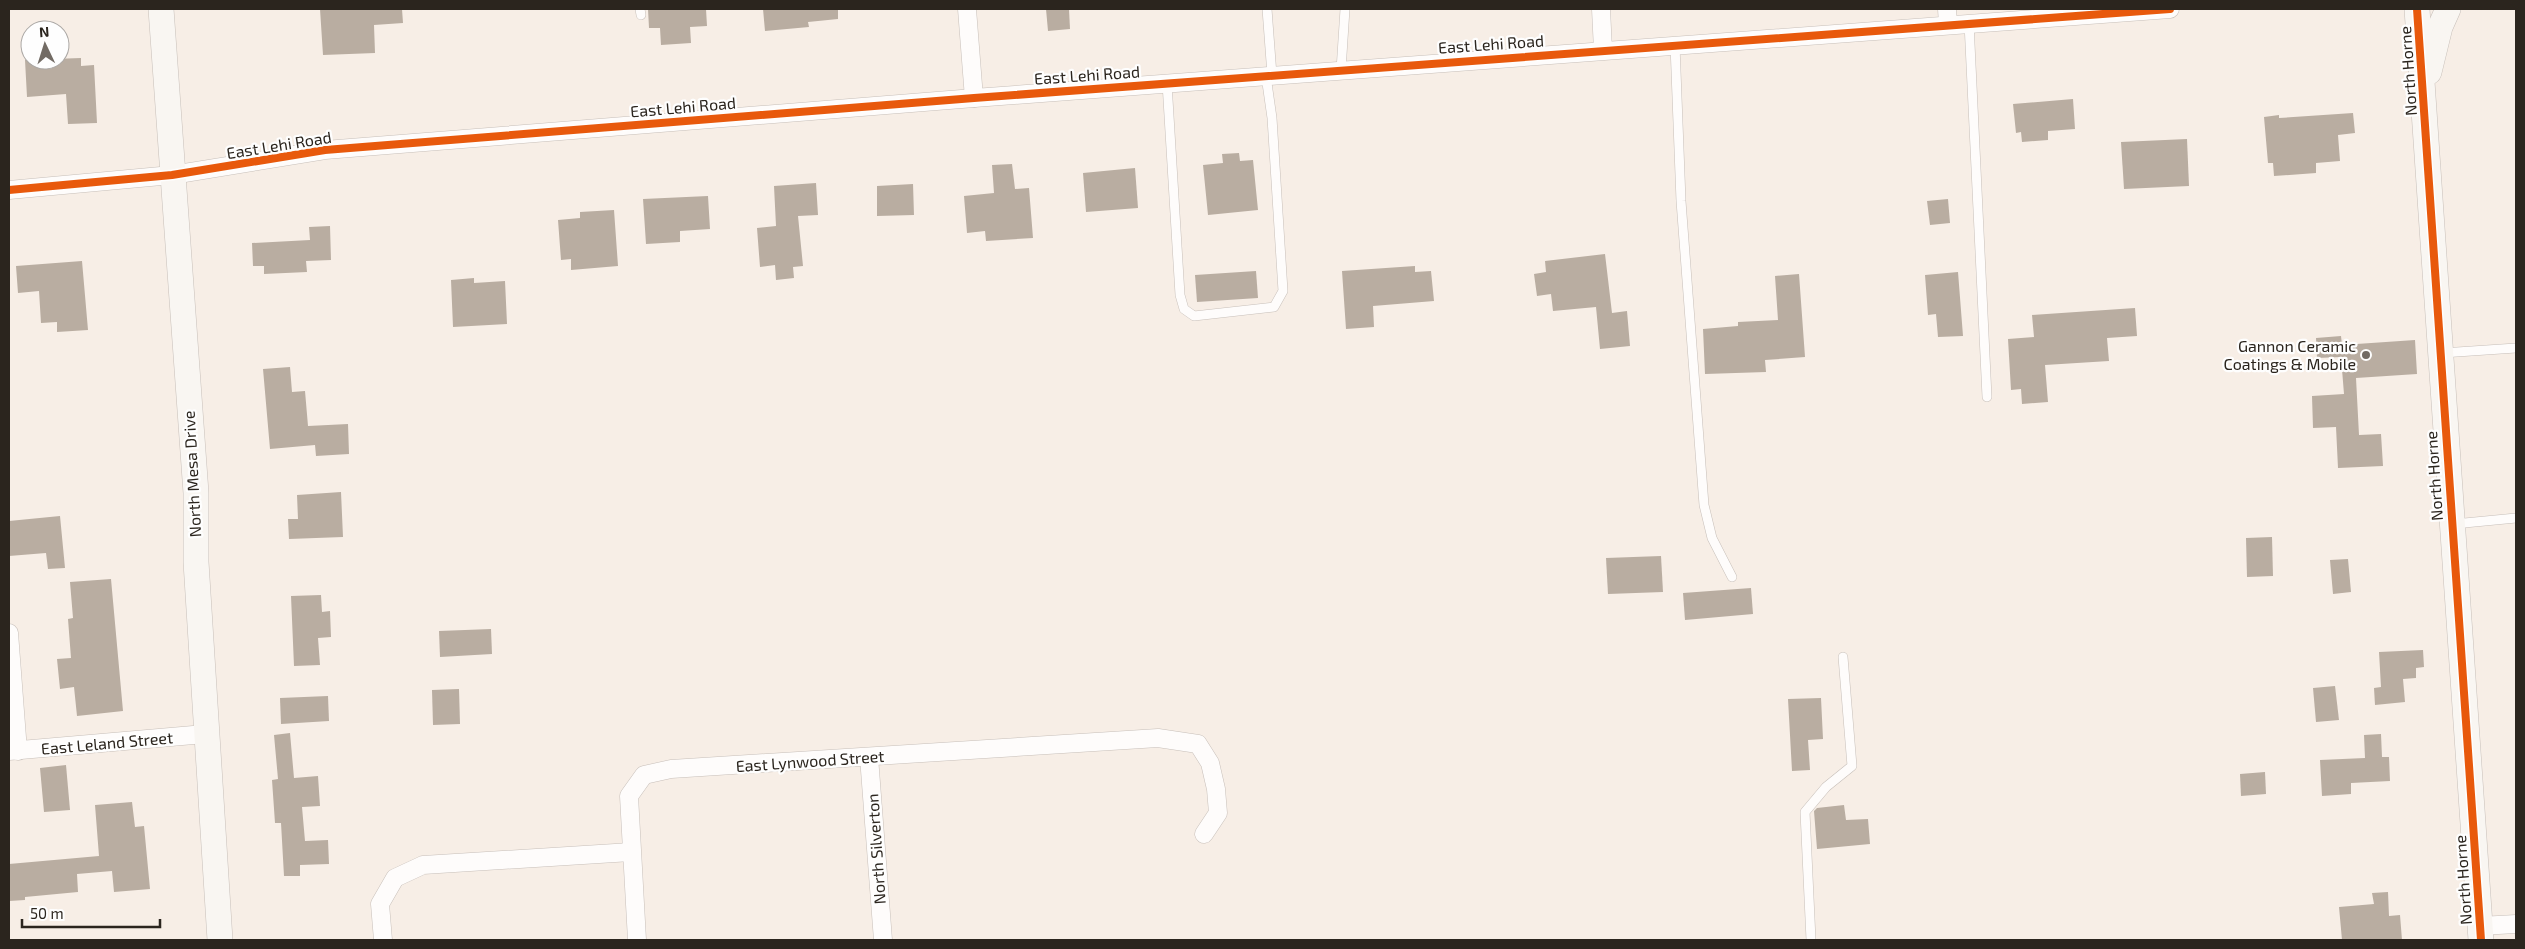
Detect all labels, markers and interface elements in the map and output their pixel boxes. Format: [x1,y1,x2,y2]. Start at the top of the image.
north arrow [20,20,70,70]
text: N [38,23,50,40]
street label: North Horne [2395,26,2420,117]
street label: East Lehi Road [1437,30,1545,57]
street label: East Lehi Road [1033,61,1141,88]
street label: East Lehi Road [629,92,737,121]
street label: East Lehi Road [225,127,333,162]
place label: Gannon Ceramic Coatings & Mobile [2224,336,2356,373]
marker: Gannon Ceramic Coatings & Mobile [2360,349,2372,361]
street label: North Mesa Drive [179,410,204,538]
street label: North Horne [2421,431,2446,522]
street label: East Leland Street [40,727,174,758]
street label: East Lynwood Street [735,746,885,775]
street label: North Silverton [862,793,889,905]
street label: North Horne [2450,835,2475,926]
scale bar [22,896,160,928]
text: 50 m [30,904,64,922]

